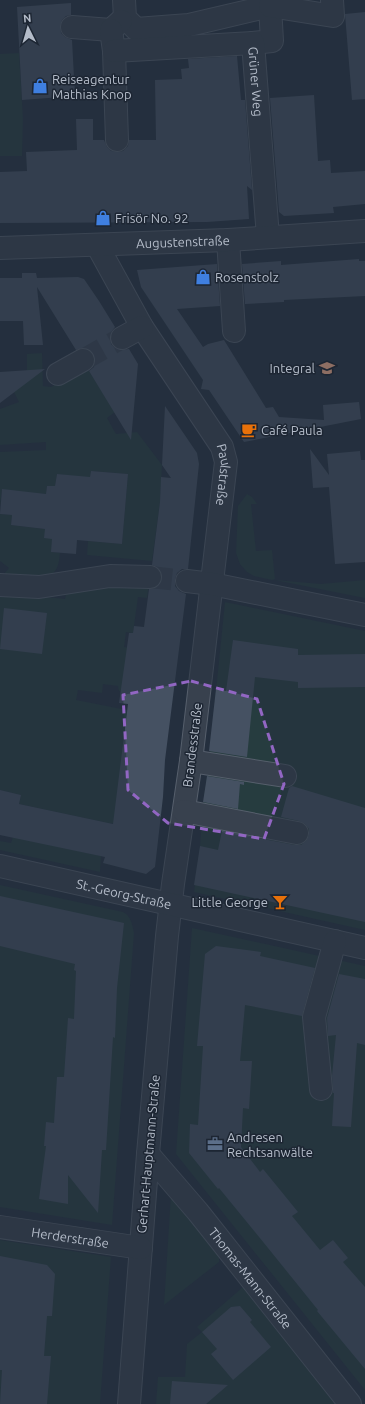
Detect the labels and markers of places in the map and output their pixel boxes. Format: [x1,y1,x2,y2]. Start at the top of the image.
place label: Reiseagentur Mathias Knop [52,72,132,101]
shop icon: Reiseagentur Mathias Knop [31,77,49,95]
shop icon: Frisör No. 92 [94,209,112,227]
place label: Frisör No. 92 [115,211,189,225]
shop icon: Rosenstolz [194,268,212,286]
place label: Rosenstolz [215,270,279,284]
school or university icon: Integral [318,359,336,377]
place label: Integral [270,361,316,375]
cafe icon: Café Paula [240,421,258,439]
place label: Café Paula [261,423,323,437]
bar icon: Little George [271,893,289,911]
place label: Little George [191,895,268,909]
place label: Andresen Rechtsanwälte [227,1130,313,1159]
office icon: Andresen Rechtsanwälte [206,1135,224,1153]

